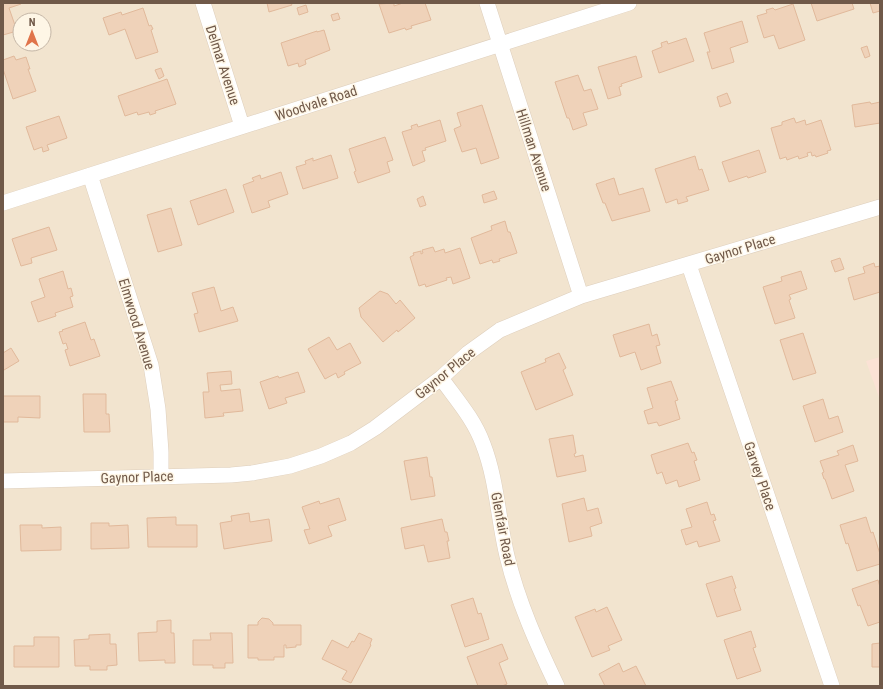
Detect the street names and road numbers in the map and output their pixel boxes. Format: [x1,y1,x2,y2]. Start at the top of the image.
street label: Delmar Avenue [203,23,244,107]
street label: Woodvale Road [273,82,359,124]
street label: Hillman Avenue [513,107,555,194]
street label: Gaynor Place [703,231,778,267]
street label: Elmwood Avenue [116,277,159,372]
street label: Gaynor Place [412,344,479,402]
street label: Garvey Place [741,440,779,513]
street label: Gaynor Place [100,468,174,486]
street label: Glenfair Road [488,491,518,567]

